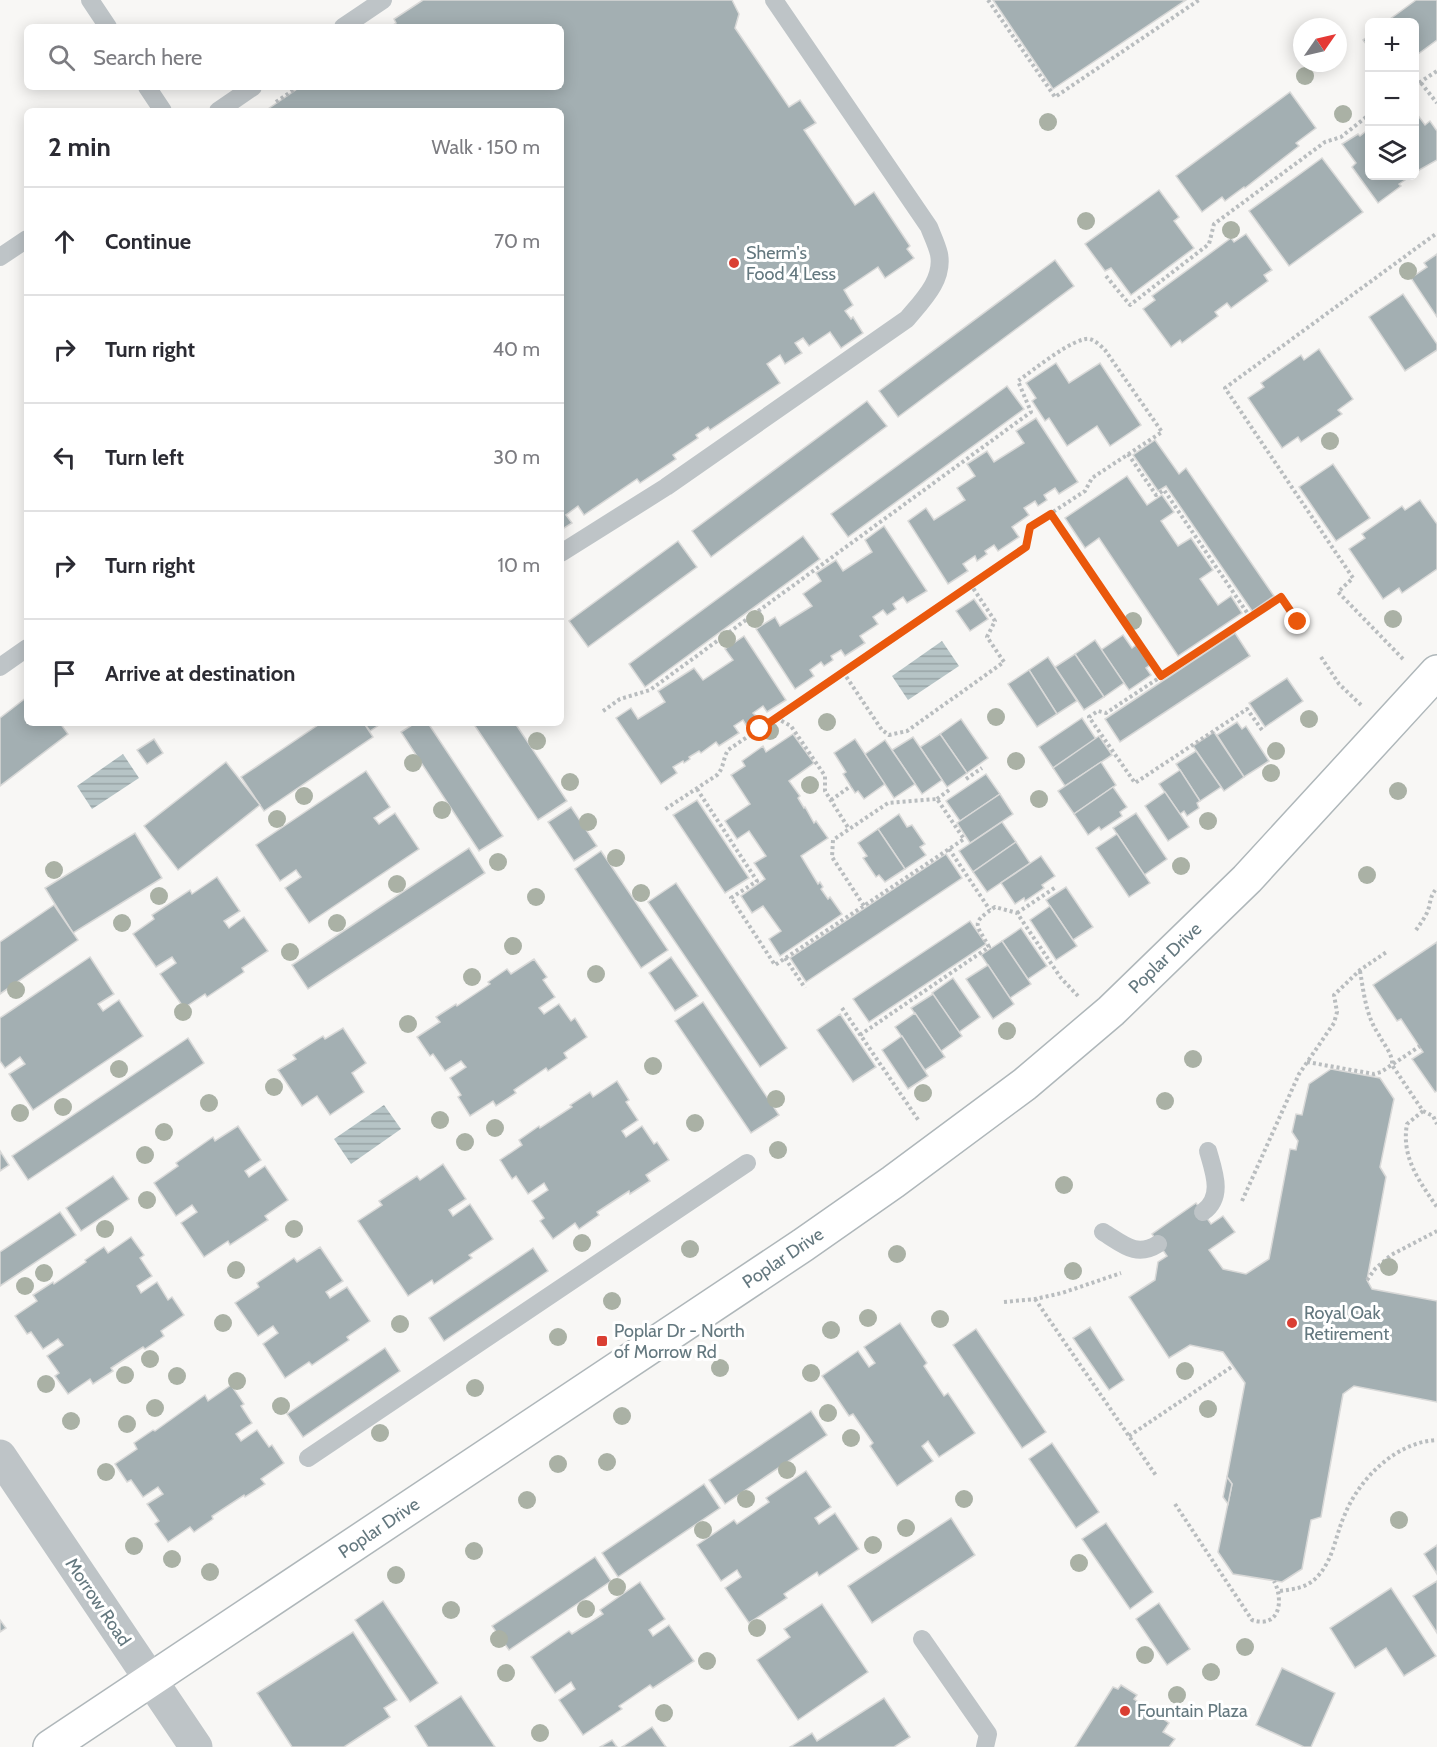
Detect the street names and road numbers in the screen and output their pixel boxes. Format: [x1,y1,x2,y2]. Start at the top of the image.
street label: Poplar Drive [1124,918,1206,998]
street label: Poplar Drive [738,1223,828,1293]
street label: Poplar Drive [334,1493,424,1563]
street label: Morrow Road [61,1554,135,1650]

